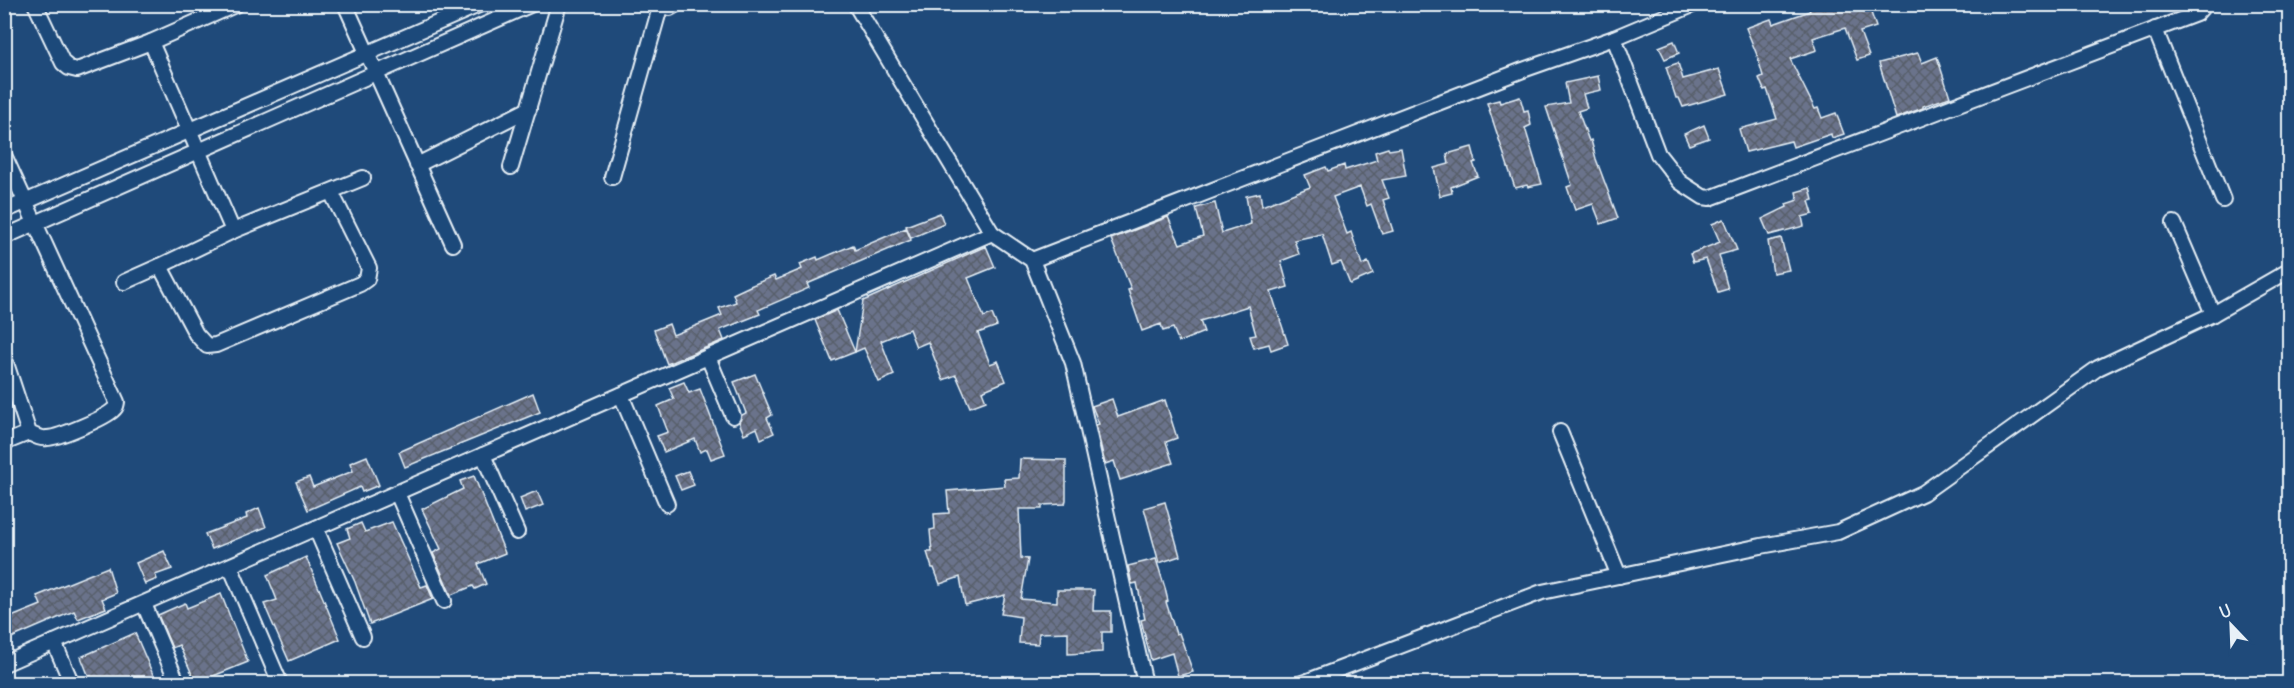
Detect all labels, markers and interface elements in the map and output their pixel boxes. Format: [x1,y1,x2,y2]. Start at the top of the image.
north arrow [2201,595,2261,655]
text: U [2216,600,2234,623]

